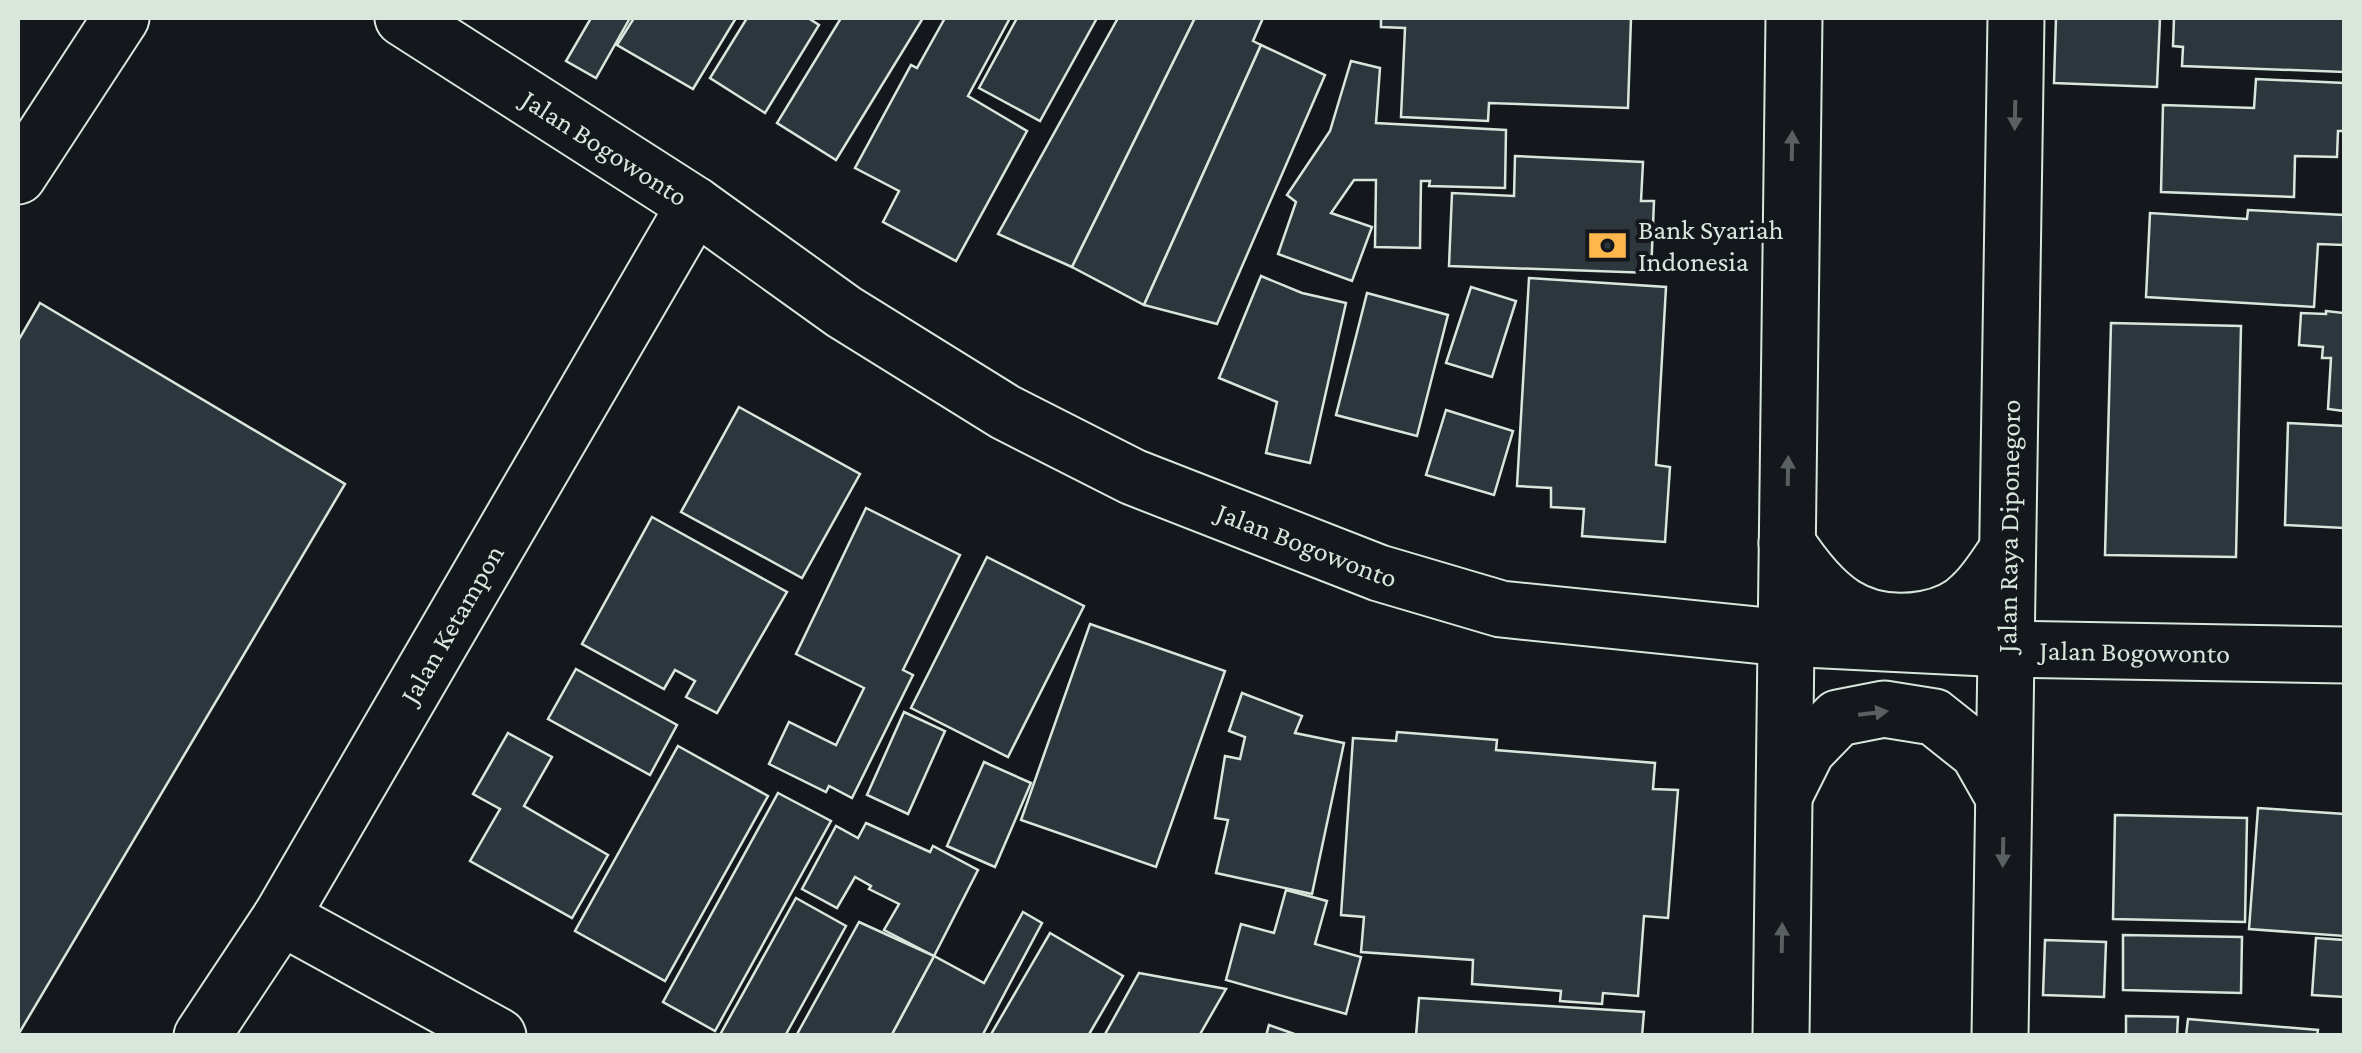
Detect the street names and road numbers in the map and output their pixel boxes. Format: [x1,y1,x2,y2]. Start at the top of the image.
street label: Jalan Bogowonto [514,81,694,212]
street label: Jalan Raya Diponegoro [1990,399,2026,656]
street label: Jalan Bogowonto [1210,495,1401,593]
street label: Jalan Ketampon [392,539,510,711]
street label: Jalan Bogowonto [2036,634,2230,668]

